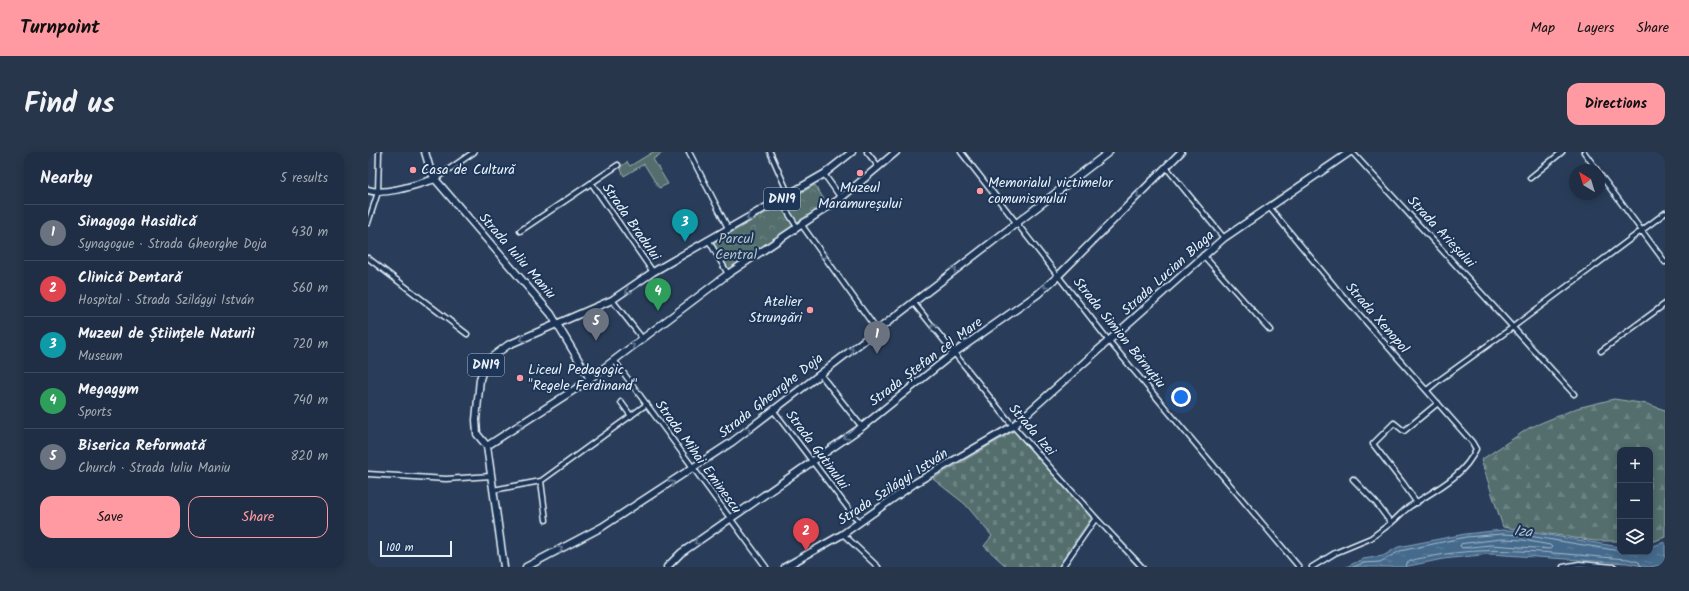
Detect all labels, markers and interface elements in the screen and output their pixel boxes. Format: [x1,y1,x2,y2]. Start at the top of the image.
text: Turnpoint [20,13,100,43]
text: Map [1531,17,1555,39]
text: Layers [1577,17,1615,39]
text: Share [1637,17,1669,39]
text: Find us [24,82,115,127]
button: Directions [1567,83,1665,125]
place label: Casa de Cultură [421,159,516,181]
north arrow [1569,164,1605,200]
text: Nearby [40,165,92,192]
marker: Casa de Cultură [408,165,418,175]
text: 5 results [280,168,328,189]
marker: Muzeul Maramureșului [855,168,865,178]
place label: Memorialul victimelor comunismului [988,172,1114,210]
place label: Muzeul Maramureșului [818,177,903,215]
street label: Strada Bradului [596,179,666,266]
marker: Memorialul victimelor comunismului [975,186,985,196]
road number: DN19 [764,188,800,210]
one-way arrow [1136,190,1144,198]
street label: Strada Arieșului [1402,191,1481,274]
street label: Strada Iuliu Maniu [473,208,561,304]
pin: 3 [672,209,698,242]
text: Sinagoga Hasidică [78,210,196,234]
one-way arrow [746,214,753,221]
text: 1 [51,222,55,243]
text: 430 m [291,222,328,243]
street label: Strada Lucian Blaga [1116,225,1220,321]
park label: Parcul Central [715,228,758,266]
text: Synagogue · Strada Gheorghe Doja [78,234,267,255]
one-way arrow [819,252,827,259]
text: Clinică Dentară [78,266,181,290]
one-way arrow [949,268,956,275]
street label: Strada Simion Bărnuțiu [1067,273,1171,394]
street label: Strada Xenopol [1340,277,1415,359]
text: 2 [49,278,57,299]
text: 560 m [292,278,328,299]
pin: 4 [645,278,671,311]
one-way arrow [1043,282,1051,289]
one-way arrow [625,286,632,293]
text: Hospital · Strada Szilágyi István [78,290,254,311]
place label: Atelier Strungări [749,291,803,329]
marker: Atelier Strungări [805,305,815,315]
pin: 5 [583,308,609,341]
street label: Strada Ștefan cel Mare [864,311,988,412]
pin: 1 [864,321,890,354]
text: Muzeul de Științele Naturii [78,322,255,346]
one-way arrow [931,325,938,332]
text: 3 [49,334,57,355]
text: 720 m [292,334,328,355]
one-way arrow [519,334,527,342]
one-way arrow [627,344,634,351]
text: Museum [78,346,123,367]
one-way arrow [846,347,853,354]
street label: Strada Gheorghe Doja [714,348,828,444]
road number: DN19 [468,354,504,376]
place label: Liceul Pedagogic "Regele Ferdinand" [528,359,637,397]
marker: Liceul Pedagogic "Regele Ferdinand" [515,373,525,383]
text: Megagym [78,378,139,402]
your location [1171,387,1191,407]
text: 4 [49,390,57,411]
text: 740 m [293,390,328,411]
street label: Strada Mihai Eminescu [649,396,747,519]
street label: Strada Izei [1003,399,1062,462]
text: Sports [78,402,112,423]
street label: Strada Gutinului [780,405,855,495]
one-way arrow [516,423,523,430]
one-way arrow [744,427,751,434]
one-way arrow [843,433,850,440]
text: Biserica Reformată [78,434,205,458]
street label: Strada Szilágyi István [833,443,953,531]
text: 5 [50,446,56,467]
text: 820 m [291,446,328,467]
map controls [1617,447,1653,555]
button: + [1617,447,1653,483]
text: Church · Strada Iuliu Maniu [78,458,230,479]
one-way arrow [668,480,675,487]
button: − [1617,483,1653,519]
button: Save [40,496,180,538]
button: Share [188,496,328,538]
pin: 2 [793,518,819,551]
water label: Iza [1513,519,1534,545]
button: layers [1617,519,1653,555]
one-way arrow [695,537,702,544]
scale bar [380,539,452,558]
text: 100 m [386,539,414,557]
one-way arrow [556,546,563,554]

